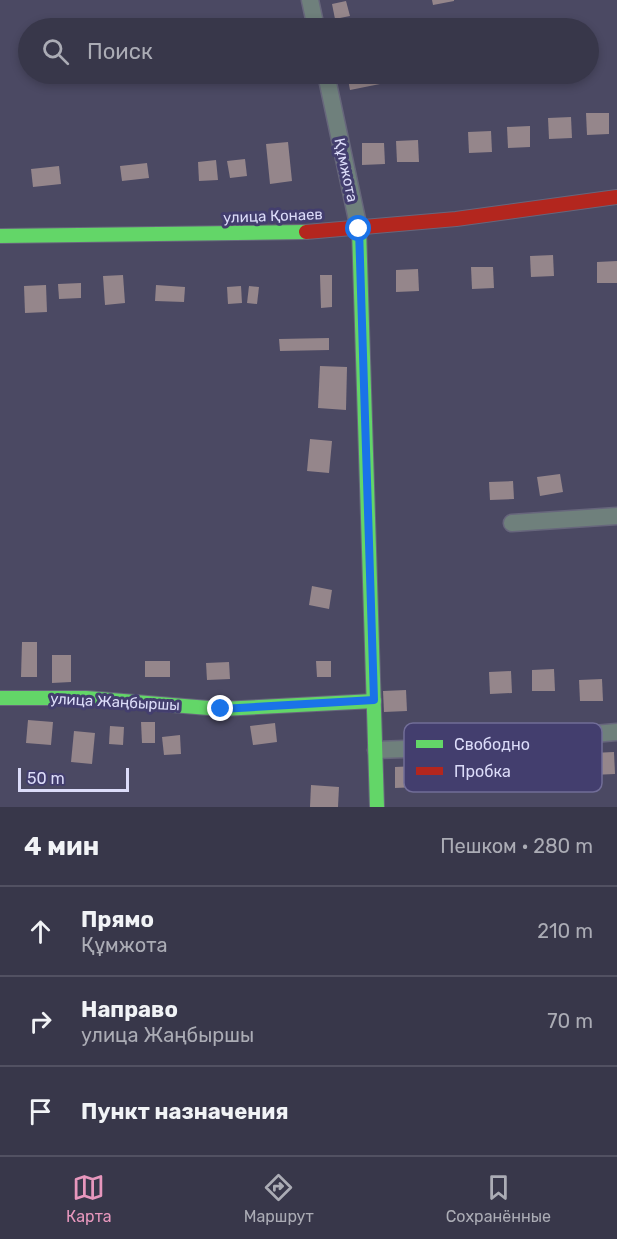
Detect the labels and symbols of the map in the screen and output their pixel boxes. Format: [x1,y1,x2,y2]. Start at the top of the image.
street label: Құмжота [330,136,362,204]
street label: улица Қонаев [223,205,323,227]
route start [345,215,371,241]
street label: улица Жаңбыршы [50,690,180,714]
route end [207,695,233,721]
legend [404,723,602,792]
text: Свободно [454,735,530,754]
text: Пробка [454,762,511,781]
scale bar [18,765,129,792]

